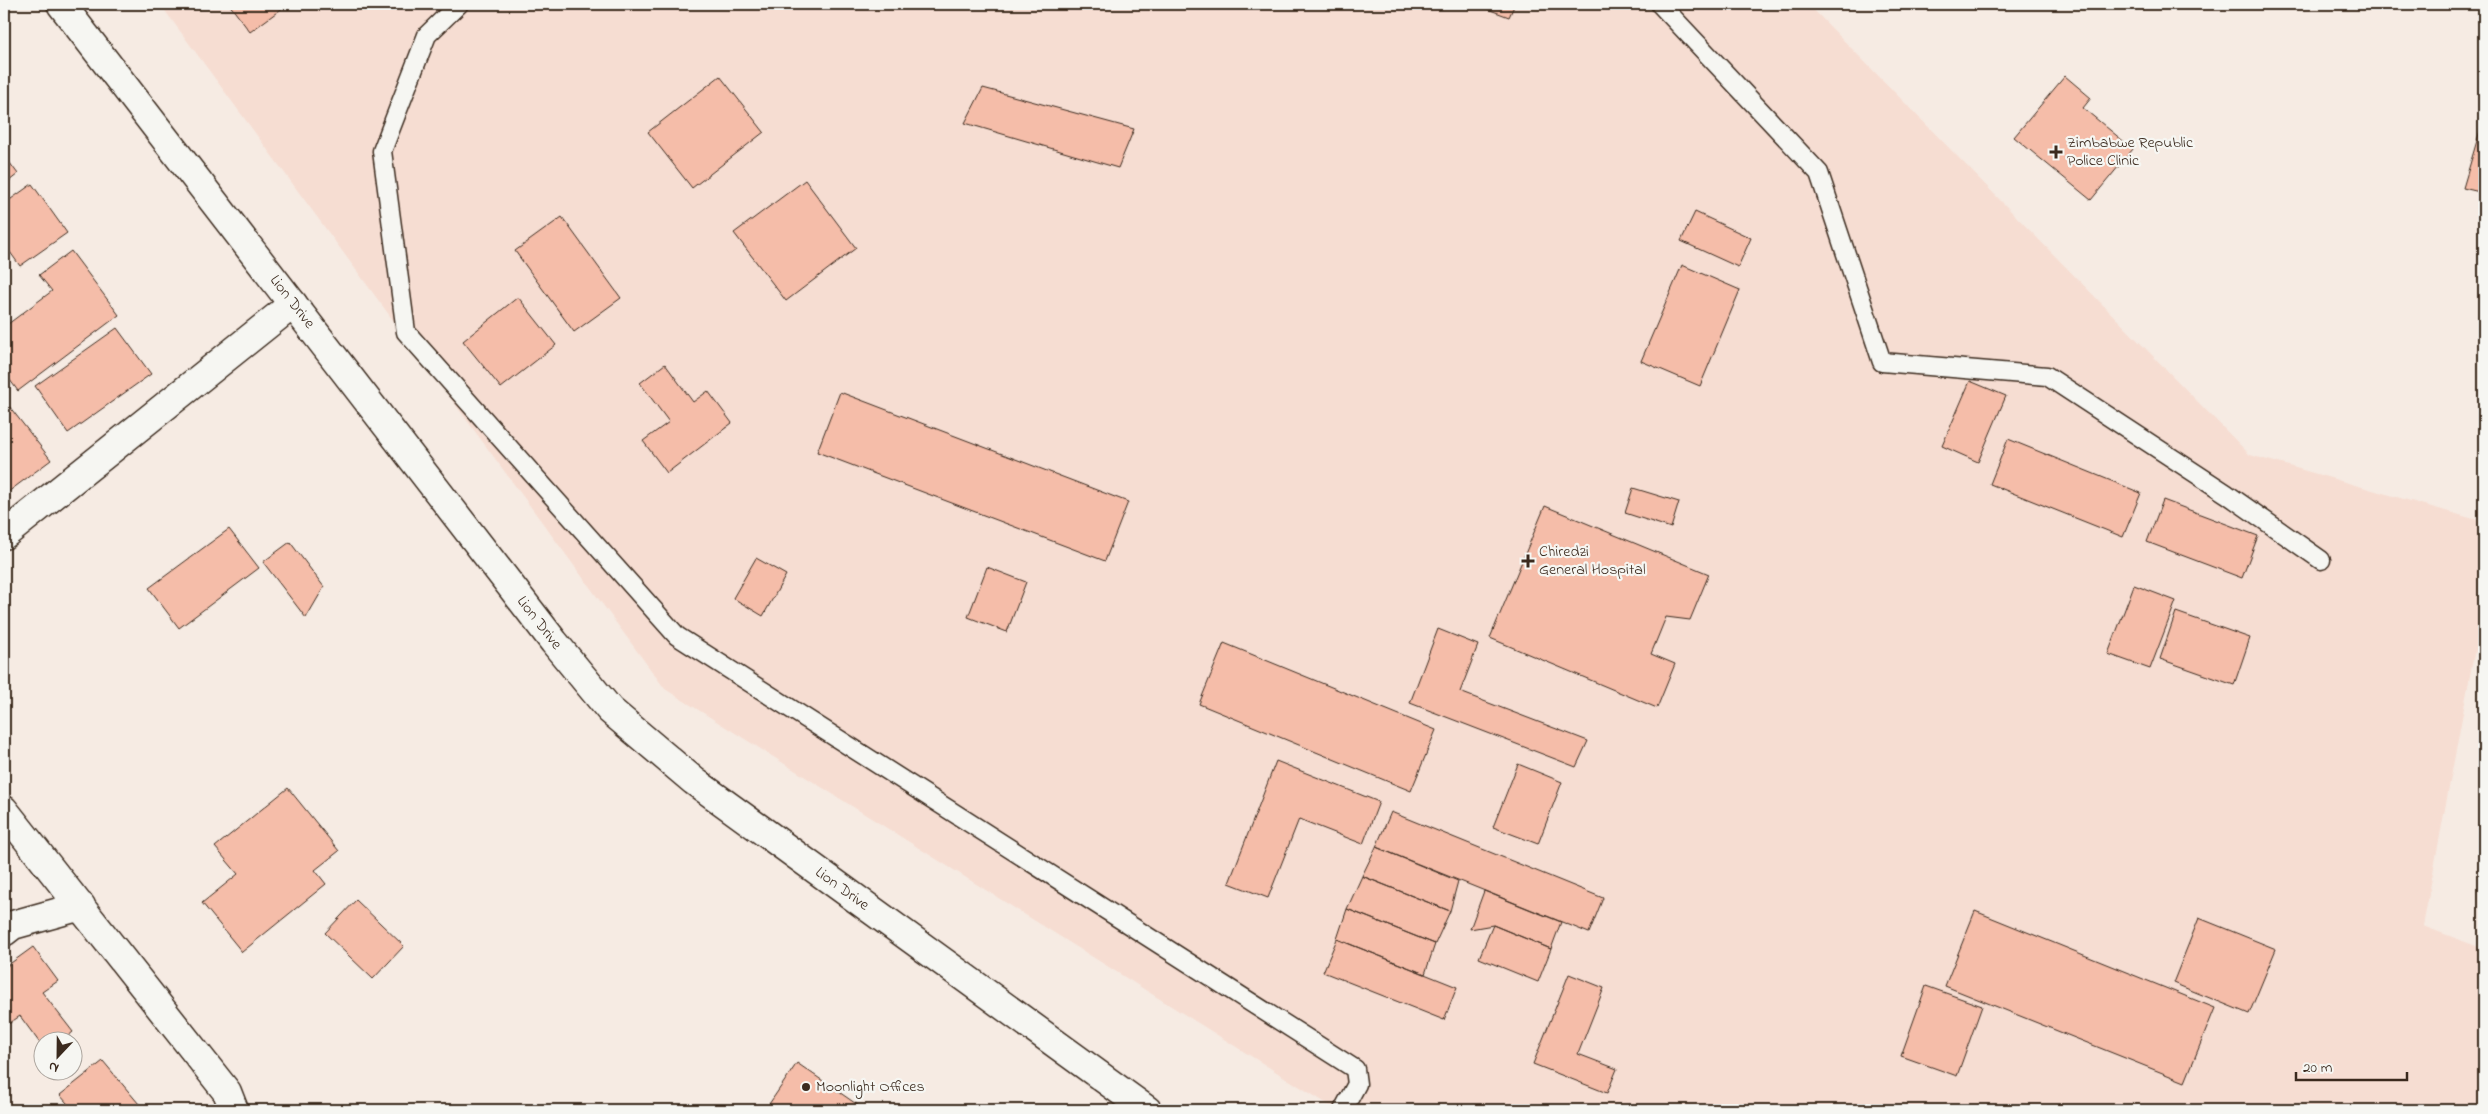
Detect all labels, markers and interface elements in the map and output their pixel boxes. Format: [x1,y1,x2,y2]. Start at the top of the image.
place label: Zimbabwe Republic Police Clinic [2067,131,2194,173]
marker: Zimbabwe Republic Police Clinic [2049,145,2063,159]
street label: Lion Drive [263,270,321,335]
place label: Chiredzi General Hospital [1539,540,1646,582]
marker: Chiredzi General Hospital [1521,554,1535,568]
street label: Lion Drive [510,591,568,656]
street label: Lion Drive [810,861,875,918]
north arrow [32,1032,82,1082]
scale bar [2296,1049,2407,1081]
text: N [45,1055,62,1078]
text: 20 m [2303,1057,2333,1079]
place label: Moonlight Offices [816,1075,925,1099]
marker: Moonlight Offices [800,1081,812,1093]

